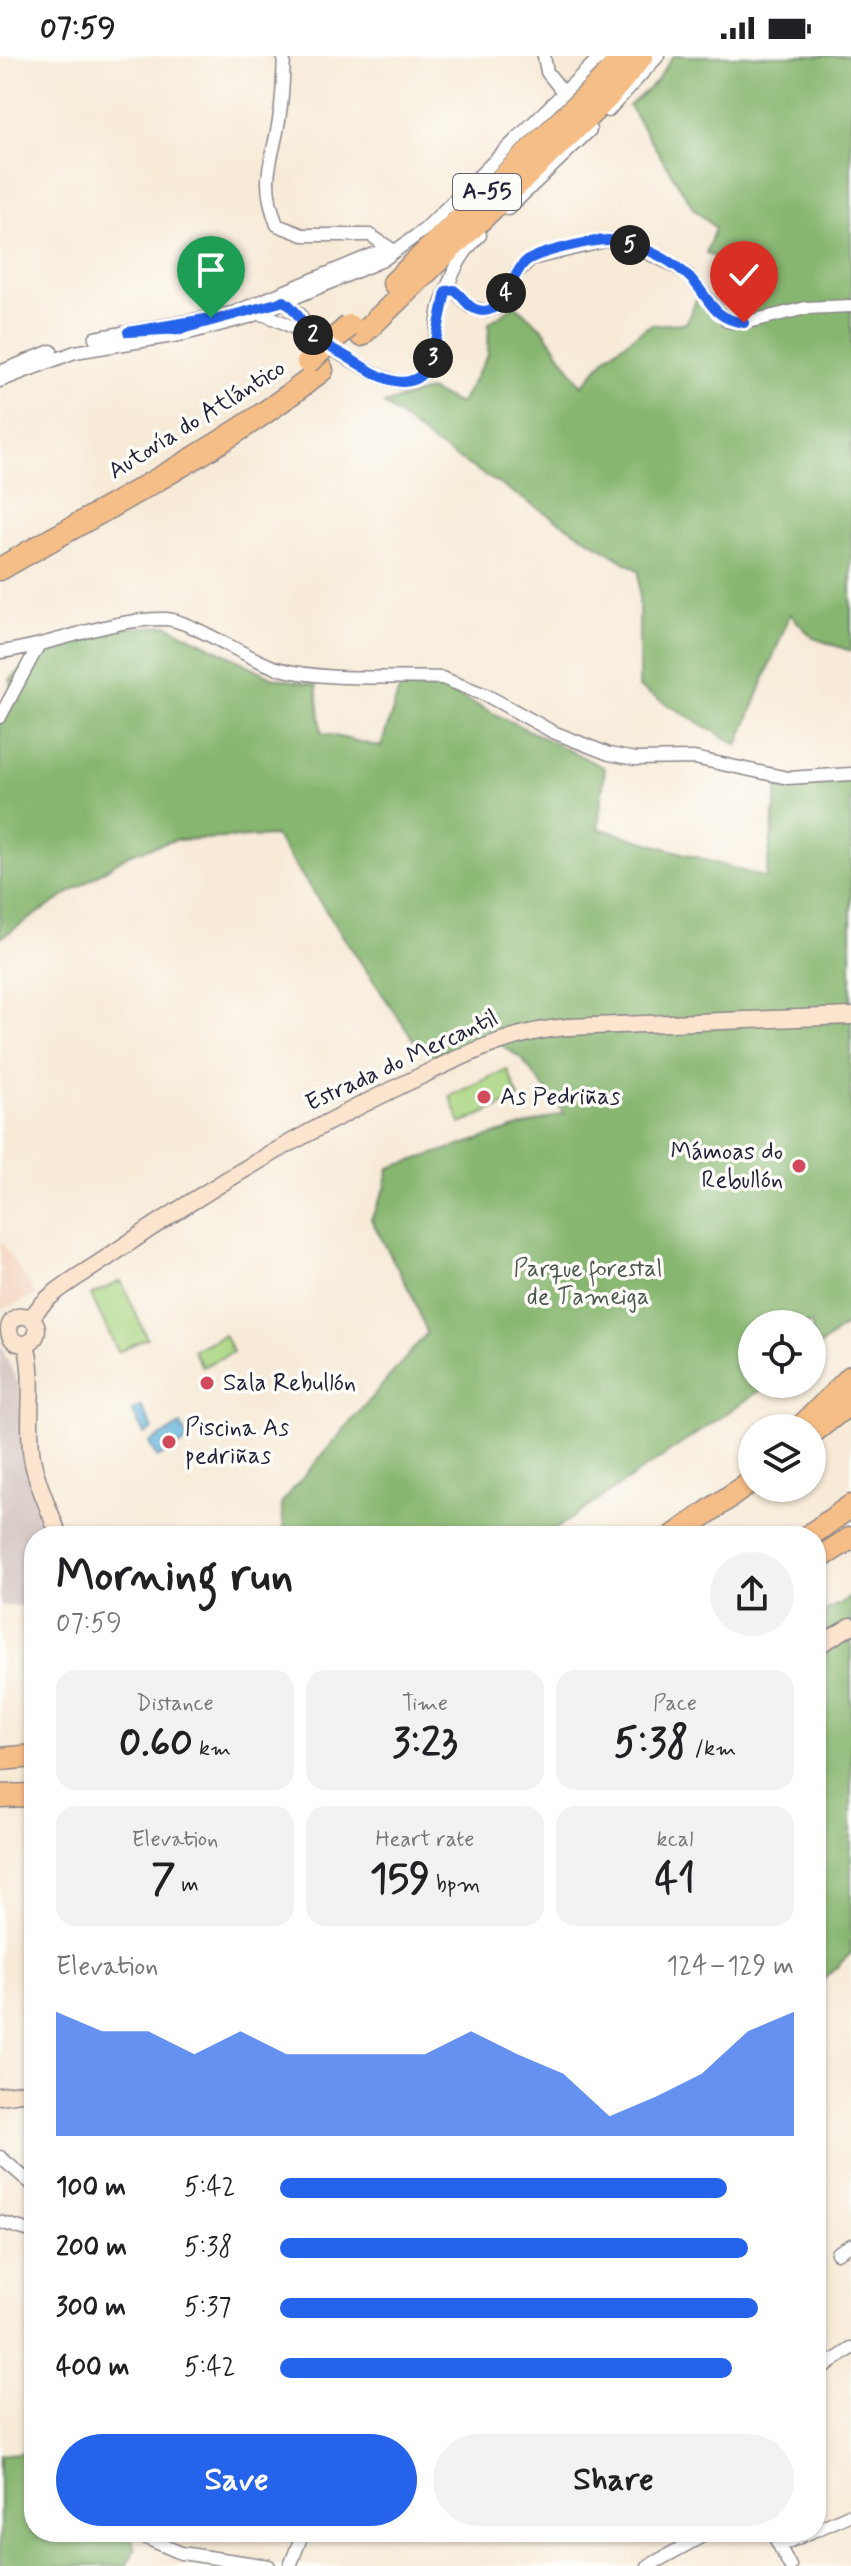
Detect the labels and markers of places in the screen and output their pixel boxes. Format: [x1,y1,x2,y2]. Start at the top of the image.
pin: 5 [610,225,650,265]
pin [177,236,245,318]
pin [710,241,778,323]
pin: 4 [486,273,526,313]
pin: 2 [293,315,333,355]
pin: 3 [413,338,453,378]
place label: As Pedriñas [500,1082,621,1113]
marker: As Pedriñas [475,1088,493,1106]
place label: Mámoas do Rebullón [670,1137,783,1196]
marker: Mámoas do Rebullón [790,1157,808,1175]
place label: Sala Rebullón [223,1368,356,1399]
marker: Sala Rebullón [198,1374,216,1392]
place label: Piscina As pedriñas [185,1413,289,1472]
marker: Piscina As pedriñas [160,1433,178,1451]

